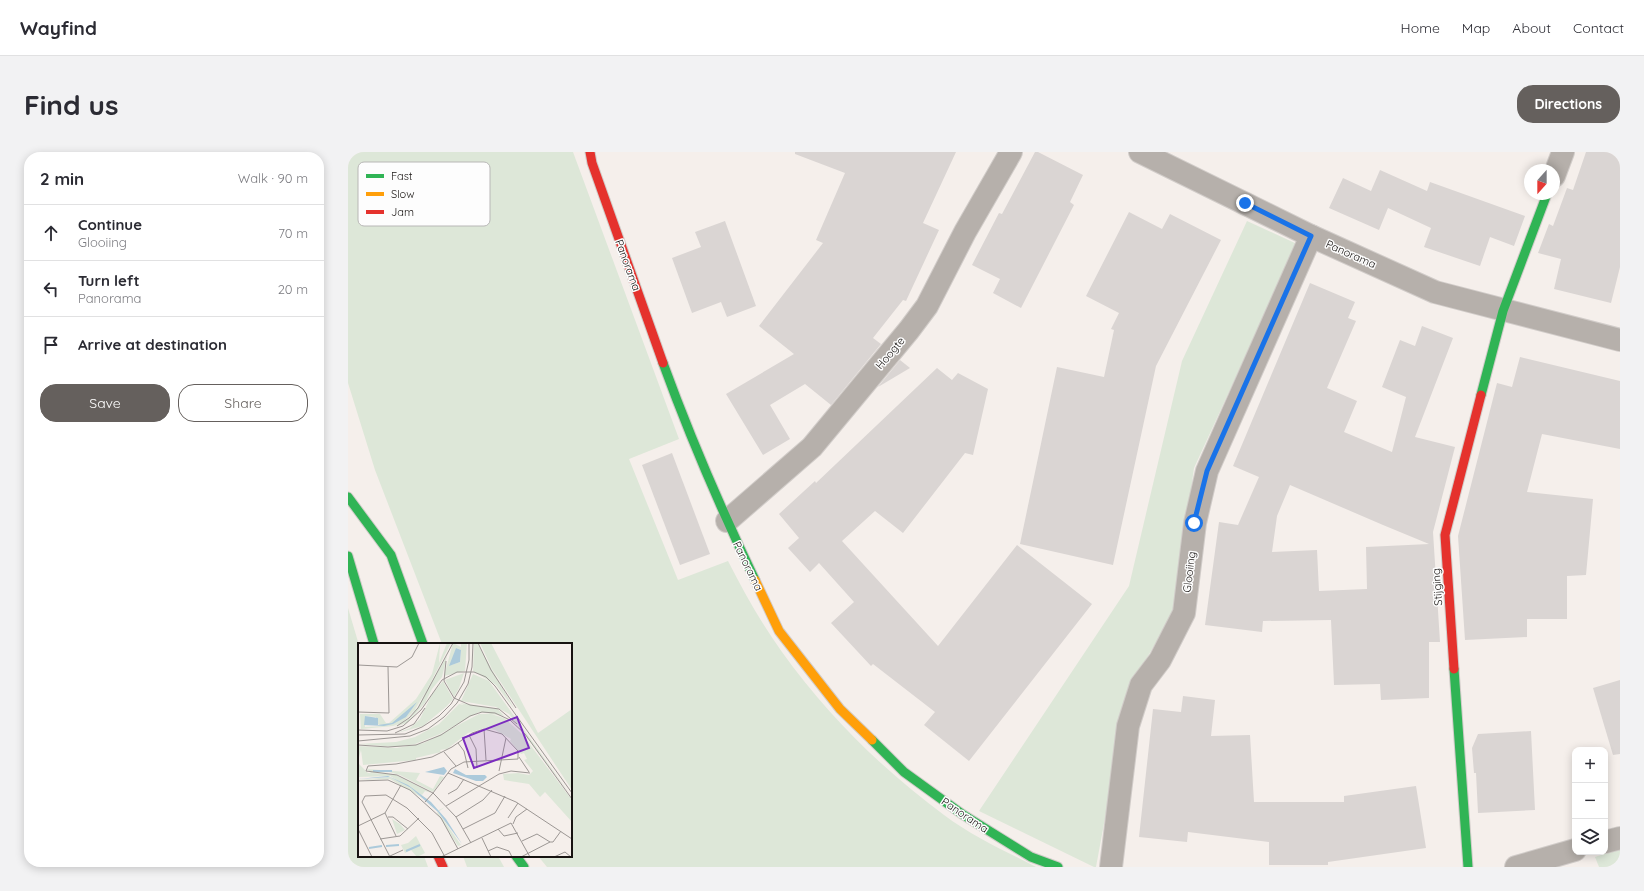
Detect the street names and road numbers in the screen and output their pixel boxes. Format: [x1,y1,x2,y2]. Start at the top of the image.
street label: Panorama [612,237,644,293]
street label: Panorama [1324,237,1378,271]
street label: Hoogte [872,334,908,372]
street label: Panorama [730,539,766,593]
street label: Glooiing [1180,551,1198,593]
street label: Stijging [1429,568,1445,606]
street label: Panorama [939,794,991,836]

